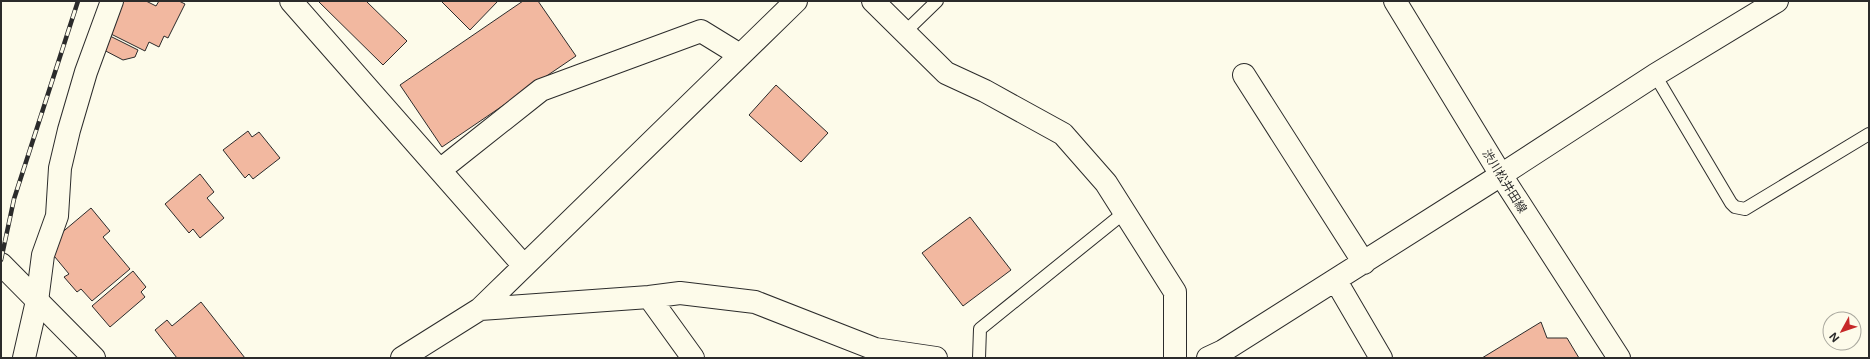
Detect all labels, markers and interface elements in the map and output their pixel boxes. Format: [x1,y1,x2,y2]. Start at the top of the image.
street label: 渋川松井田線 [1480,146,1530,216]
north arrow [1822,311,1862,351]
text: N [1826,330,1842,345]

